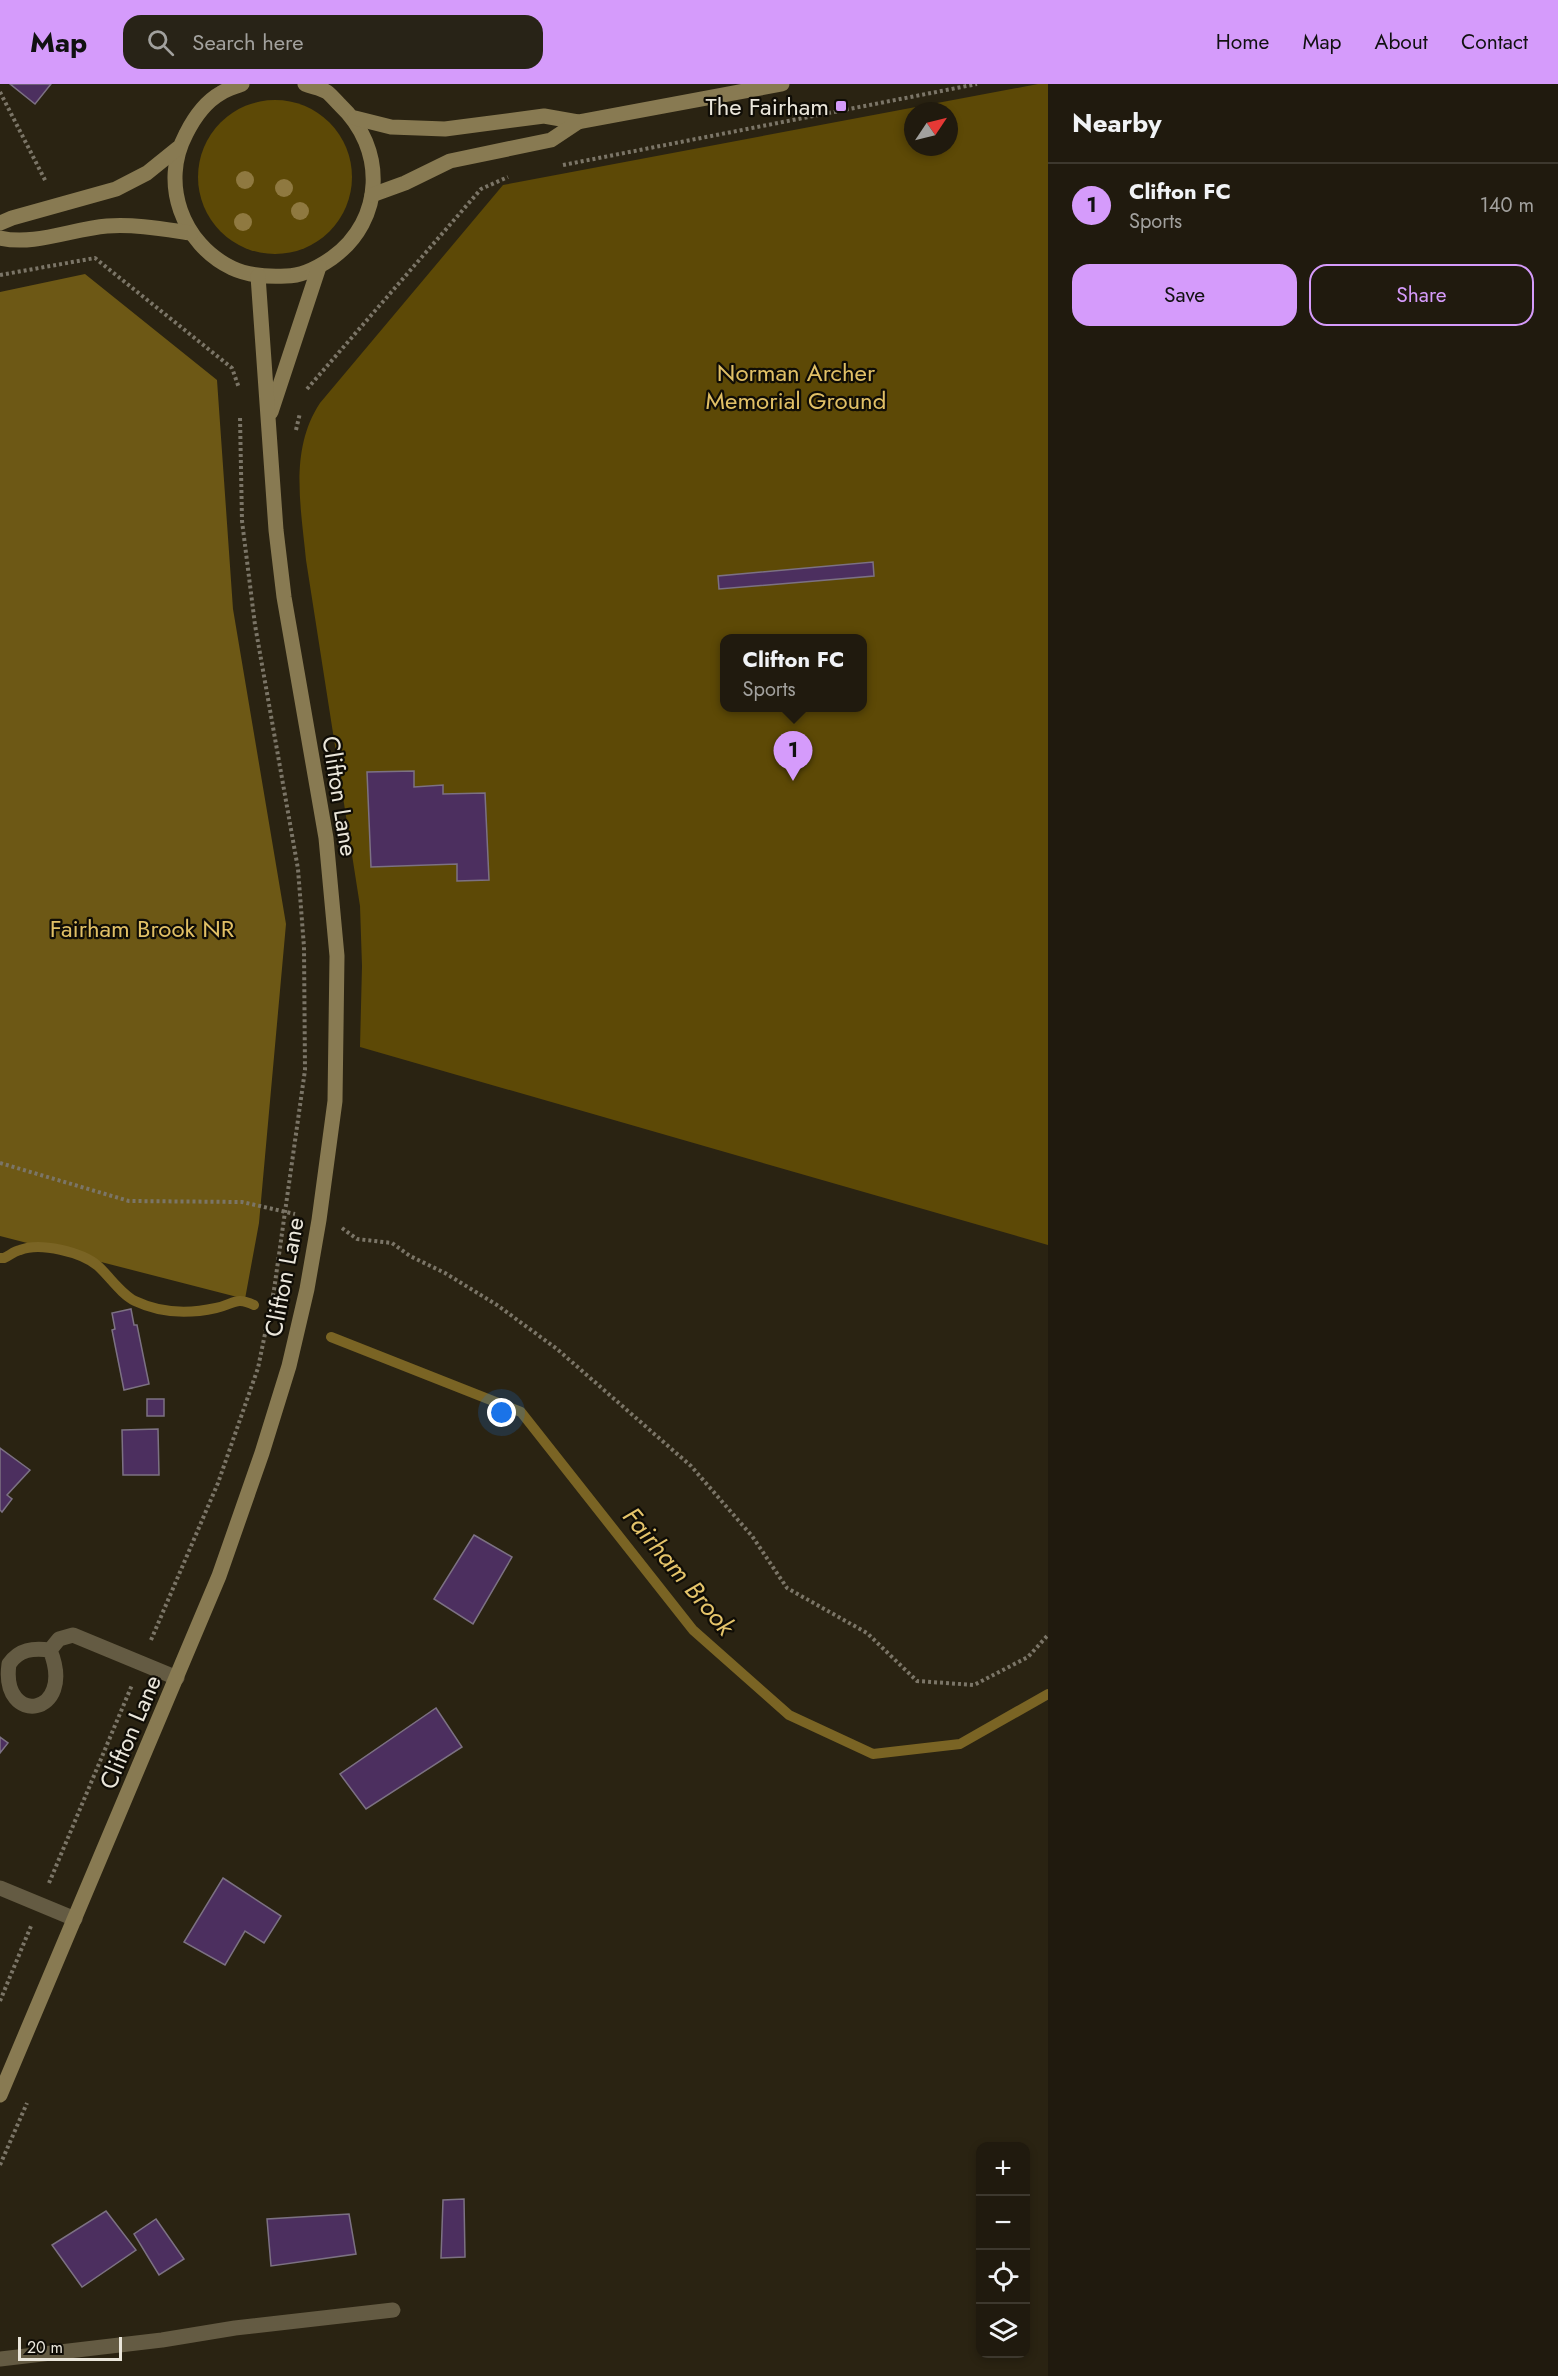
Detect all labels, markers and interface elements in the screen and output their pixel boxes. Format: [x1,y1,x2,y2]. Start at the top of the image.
search box [123,15,543,69]
text: Map [30,22,87,63]
icon: search [144,26,177,59]
text: Search here [192,26,304,58]
text: Home [1216,27,1269,57]
text: Map [1302,27,1342,57]
text: About [1375,27,1428,57]
text: Contact [1461,27,1528,57]
place label: The Fairham [706,89,829,124]
marker: The Fairham [834,99,848,113]
north arrow [904,102,958,156]
text: Nearby [1072,104,1161,142]
text: Clifton FC [1129,175,1231,207]
text: 1 [1086,191,1097,220]
text: 140 m [1480,191,1534,220]
text: Sports [1129,207,1182,236]
button: Save [1072,264,1297,326]
button: Share [1309,264,1534,326]
park label: Norman Archer Memorial Ground [706,355,886,418]
popup [720,634,867,712]
text: Clifton FC [743,643,844,675]
text: Sports [743,675,796,704]
pin: 1 [774,732,812,781]
street label: Clifton Lane [313,733,367,859]
park label: Fairham Brook NR [50,911,235,946]
street label: Clifton Lane [255,1214,313,1340]
your location [487,1398,516,1427]
water label: Fairham Brook [614,1498,745,1645]
street label: Clifton Lane [90,1669,170,1795]
map controls [976,2142,1030,2358]
button: + [976,2142,1030,2196]
button: − [976,2196,1030,2250]
button: locate [976,2250,1030,2304]
button: layers [976,2304,1030,2358]
scale bar [18,2334,122,2362]
text: 20 m [27,2336,63,2359]

